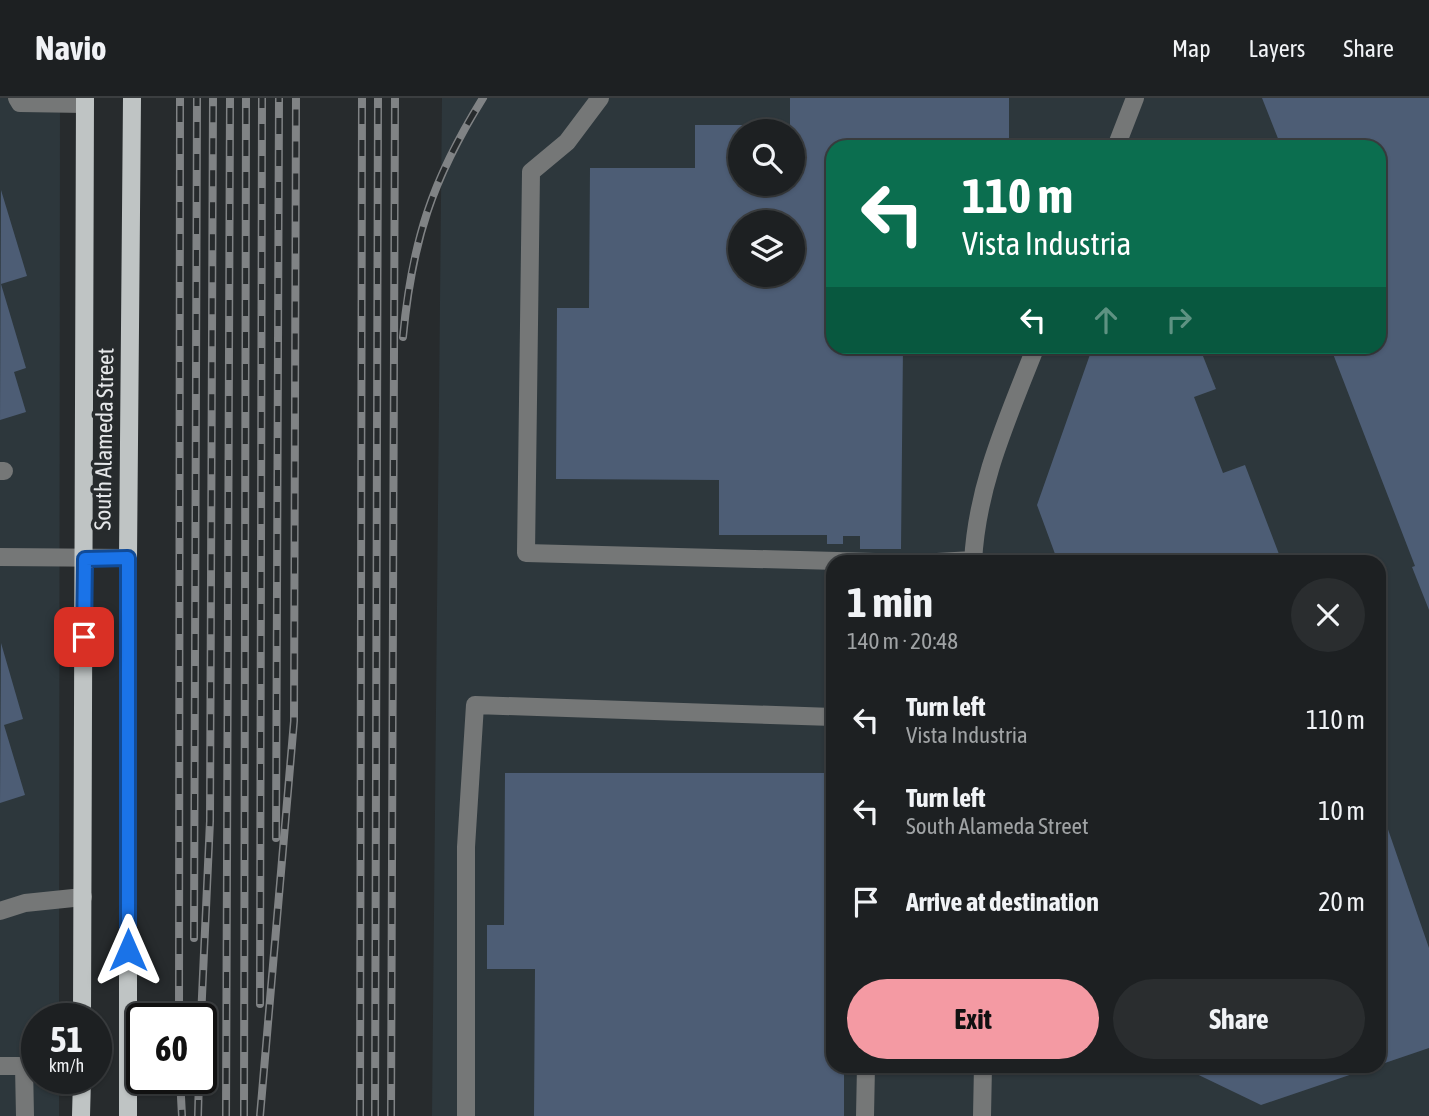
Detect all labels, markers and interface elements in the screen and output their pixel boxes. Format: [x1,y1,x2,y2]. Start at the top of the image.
text: Navio [35,29,107,67]
text: Map [1172,35,1211,62]
text: Layers [1249,35,1305,62]
text: Share [1343,35,1394,62]
map controls [728,119,805,287]
button: search [728,119,805,196]
text: 110 m [962,167,1073,223]
icon: left [847,168,938,259]
button: layers [728,210,805,287]
text: Vista Industria [962,225,1131,262]
icon: left [1014,301,1052,339]
icon: ahead [1087,301,1125,339]
icon: right [1160,301,1198,339]
street label: South Alameda Street [89,347,119,531]
text: 1 min [847,578,933,626]
button: close [1291,578,1365,652]
pin [54,607,114,667]
icon: arrive [65,618,103,656]
text: 140 m · 20:48 [847,628,958,654]
text: Turn left [906,692,986,722]
icon: left [847,701,885,739]
text: 110 m [1306,705,1365,735]
text: Vista Industria [906,722,1028,748]
text: Turn left [906,783,986,813]
icon: left [847,792,885,830]
text: 10 m [1318,796,1365,826]
text: South Alameda Street [906,813,1089,839]
icon: arrive [847,883,885,921]
text: Arrive at destination [906,887,1099,917]
text: 20 m [1318,887,1365,917]
position arrow [91,913,165,987]
button: Exit [847,979,1099,1059]
button: Share [1113,979,1365,1059]
speed limit sign: 60 [126,1003,217,1094]
text: 51 [50,1019,83,1059]
text: km/h [49,1055,84,1076]

